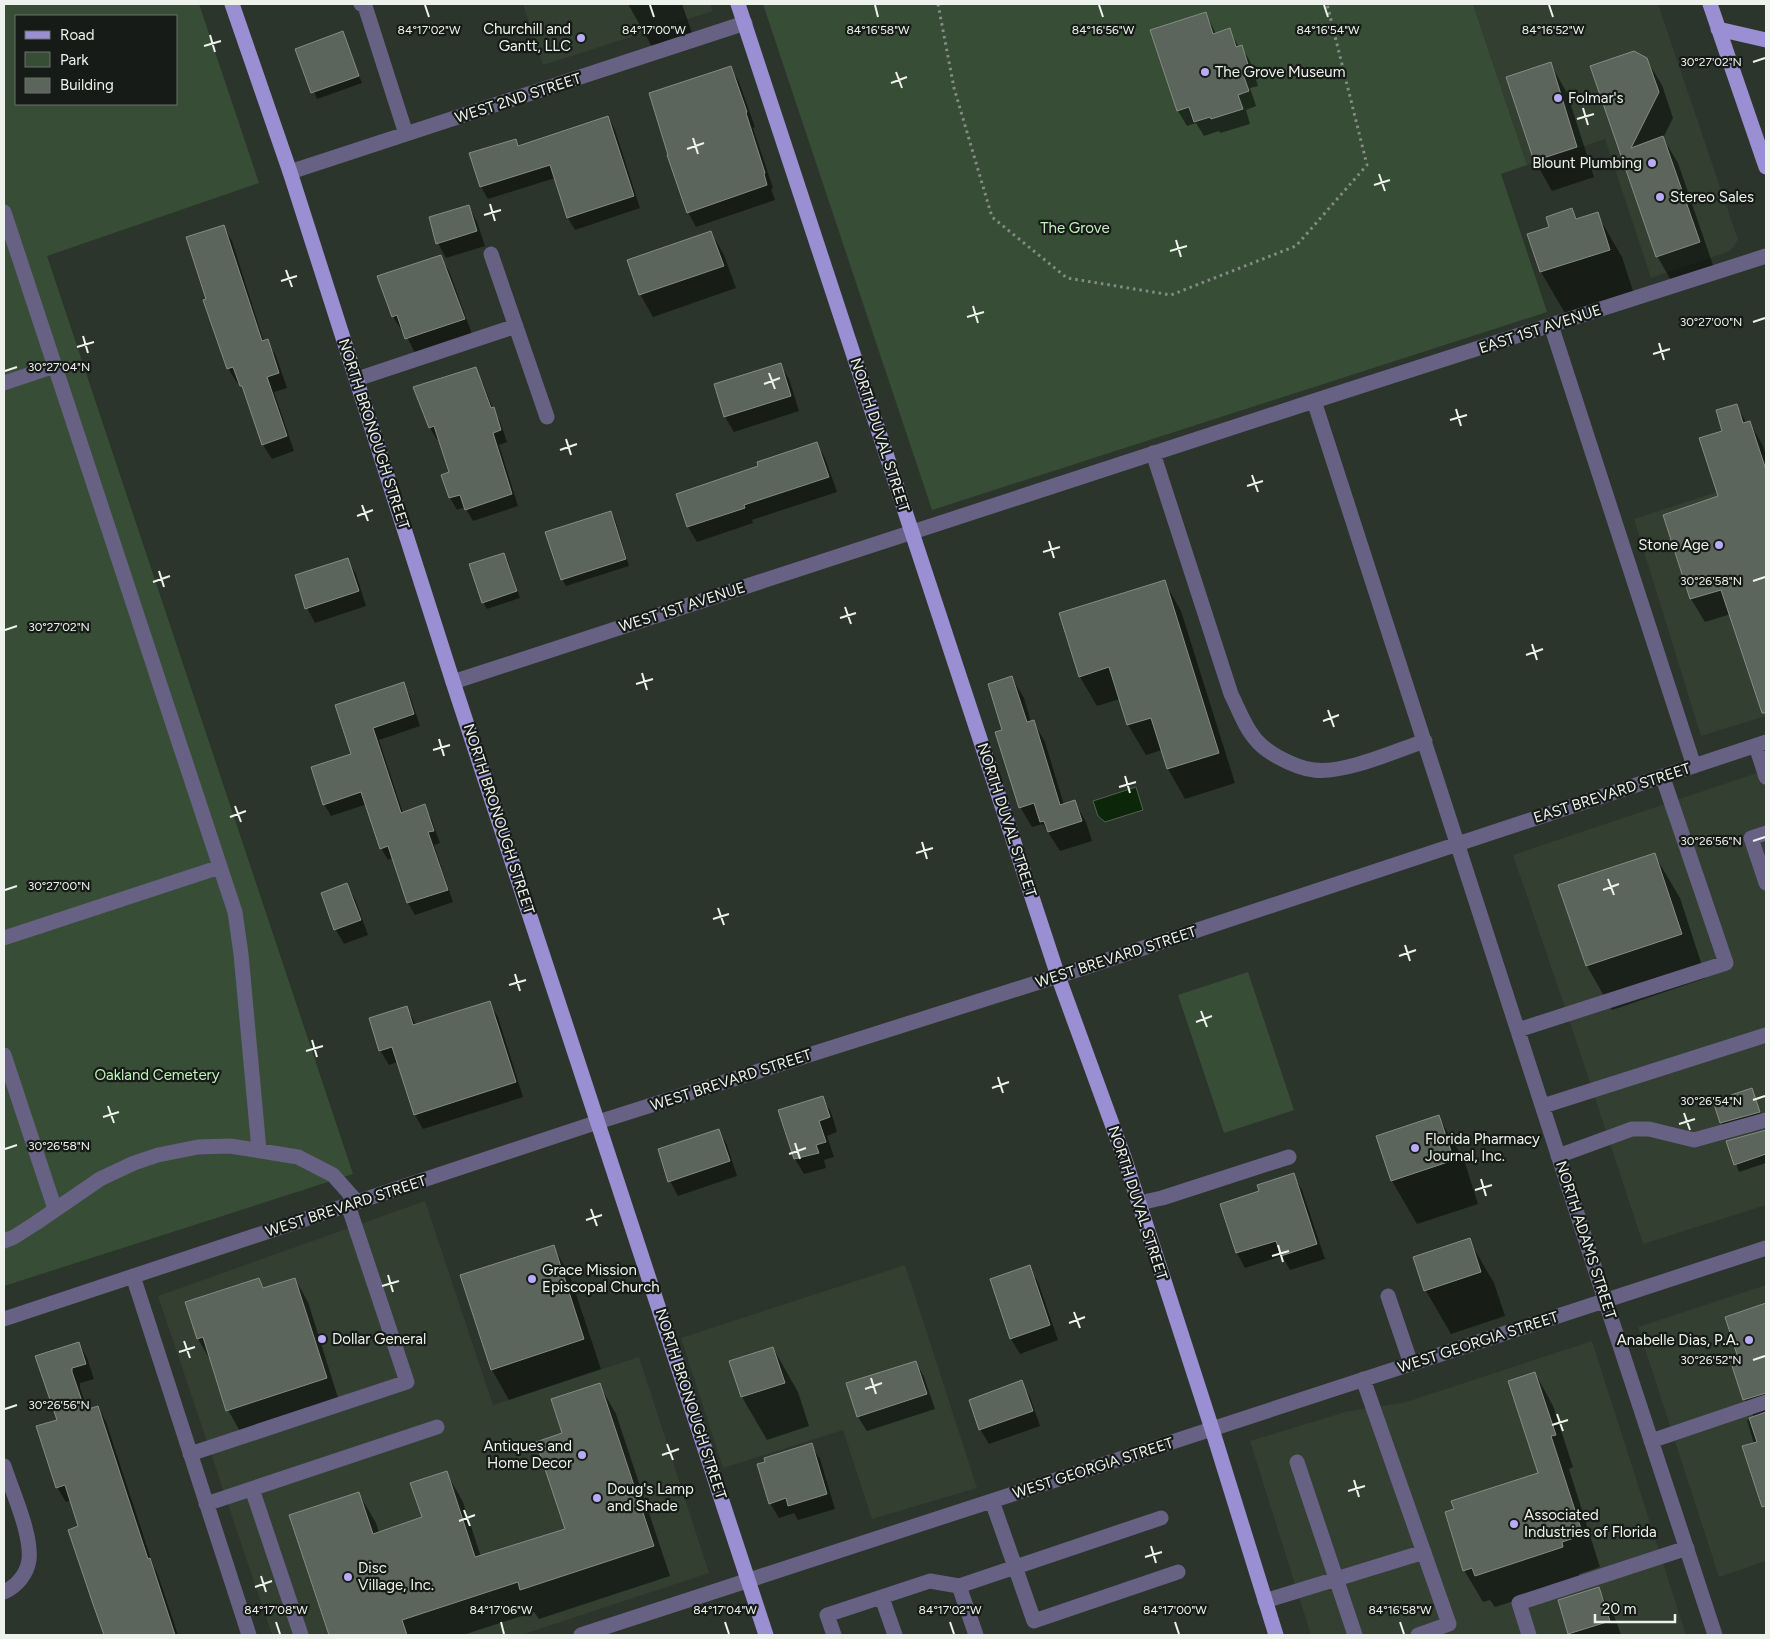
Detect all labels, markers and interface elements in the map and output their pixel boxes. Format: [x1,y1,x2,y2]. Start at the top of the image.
legend [15,15,178,105]
place label: Churchill and Gantt, LLC [483,20,571,55]
text: 84°17'02"W [398,23,461,37]
text: 84°17'00"W [622,23,686,37]
text: 84°16'58"W [846,23,910,37]
text: 84°16'56"W [1072,23,1135,37]
text: 84°16'54"W [1296,23,1360,37]
text: 84°16'52"W [1522,23,1585,37]
text: Road [60,26,95,44]
marker: Churchill and Gantt, LLC [575,32,587,44]
text: Park [60,51,89,69]
text: 30°27'02"N [1680,55,1742,69]
place label: The Grove Museum [1215,63,1345,81]
marker: The Grove Museum [1199,66,1211,78]
street label: WEST 2ND STREET [453,69,584,127]
text: Building [60,76,114,94]
place label: Folmar's [1568,89,1624,107]
marker: Folmar's [1552,92,1564,104]
place label: Blount Plumbing [1532,154,1642,172]
marker: Blount Plumbing [1646,157,1658,169]
place label: Stereo Sales [1670,188,1754,206]
marker: Stereo Sales [1654,191,1666,203]
park label: The Grove [1040,219,1110,237]
street label: EAST 1ST AVENUE [1477,301,1603,357]
text: 30°27'00"N [1680,315,1742,329]
street label: NORTH BRONOUGH STREET [335,336,414,532]
street label: NORTH DUVAL STREET [847,356,914,515]
text: 30°27'04"N [28,360,90,374]
place label: Stone Age [1638,536,1709,554]
marker: Stone Age [1713,539,1725,551]
text: 30°26'58"N [1680,574,1742,588]
street label: WEST 1ST AVENUE [617,578,747,636]
text: 30°27'02"N [28,620,90,634]
street label: NORTH BRONOUGH STREET [460,721,539,917]
street label: NORTH DUVAL STREET [974,741,1041,900]
street label: EAST BREVARD STREET [1531,759,1693,827]
text: 30°26'56"N [1680,834,1742,848]
text: 30°27'00"N [28,879,90,893]
street label: WEST BREVARD STREET [1033,922,1199,992]
street label: WEST BREVARD STREET [648,1045,814,1115]
park label: Oakland Cemetery [94,1066,220,1084]
text: 30°26'54"N [1680,1094,1742,1108]
street label: NORTH DUVAL STREET [1105,1124,1172,1283]
place label: Florida Pharmacy Journal, Inc. [1425,1130,1540,1165]
text: 30°26'58"N [28,1139,90,1153]
marker: Florida Pharmacy Journal, Inc. [1409,1142,1421,1154]
street label: NORTH ADAMS STREET [1552,1159,1620,1322]
street label: WEST BREVARD STREET [263,1171,429,1241]
place label: Grace Mission Episcopal Church [542,1261,660,1296]
marker: Grace Mission Episcopal Church [526,1273,538,1285]
street label: NORTH BRONOUGH STREET [652,1306,731,1502]
street label: WEST GEORGIA STREET [1395,1307,1561,1376]
place label: Dollar General [332,1330,426,1348]
place label: Anabelle Dias, P.A. [1617,1331,1739,1349]
marker: Dollar General [316,1333,328,1345]
marker: Anabelle Dias, P.A. [1743,1334,1755,1346]
text: 30°26'52"N [1680,1353,1742,1367]
text: 30°26'56"N [28,1398,90,1412]
street label: WEST GEORGIA STREET [1010,1433,1176,1502]
place label: Antiques and Home Decor [484,1437,572,1472]
marker: Antiques and Home Decor [576,1449,588,1461]
place label: Doug's Lamp and Shade [607,1480,694,1515]
marker: Doug's Lamp and Shade [591,1492,603,1504]
place label: Associated Industries of Florida [1524,1506,1657,1541]
marker: Associated Industries of Florida [1508,1518,1520,1530]
place label: Disc Village, Inc. [358,1559,434,1594]
marker: Disc Village, Inc. [342,1571,354,1583]
scale bar [1595,1592,1675,1624]
text: 20 m [1602,1600,1636,1618]
text: 84°17'08"W [244,1603,308,1617]
text: 84°17'06"W [470,1603,533,1617]
text: 84°17'04"W [693,1603,757,1617]
text: 84°17'02"W [919,1603,982,1617]
text: 84°17'00"W [1143,1603,1207,1617]
text: 84°16'58"W [1368,1603,1432,1617]

